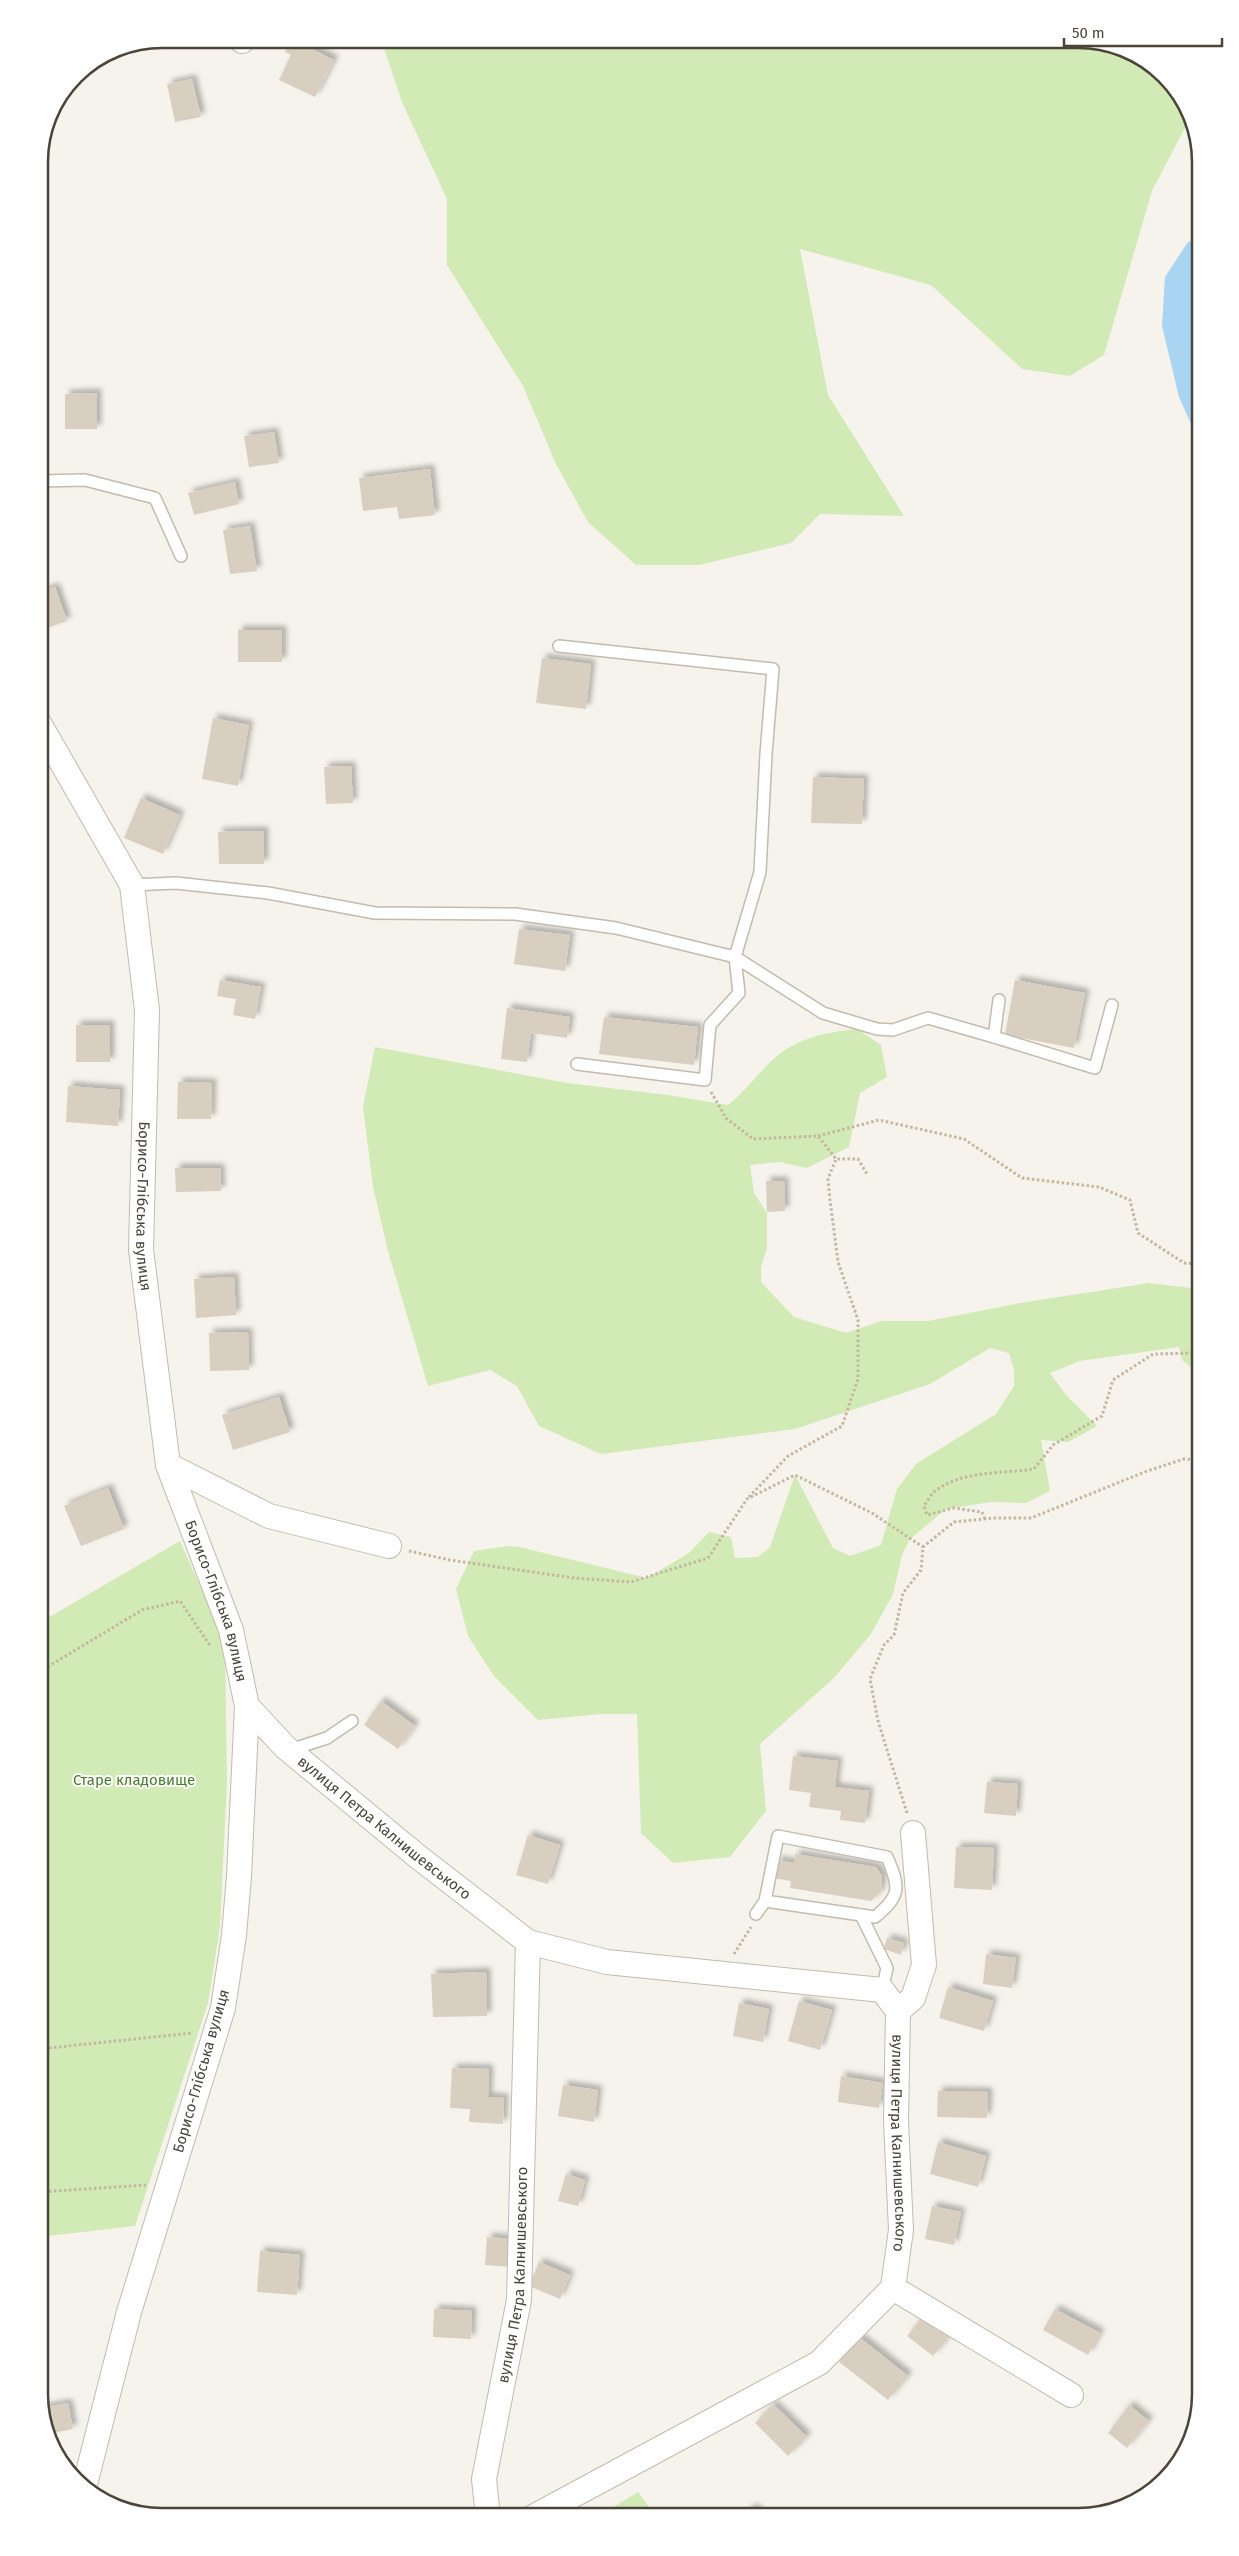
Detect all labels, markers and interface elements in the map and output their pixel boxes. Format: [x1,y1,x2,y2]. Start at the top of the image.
scale bar [1064,15,1222,47]
text: 50 m [1072,24,1105,42]
street label: Борисо-Глібська вулиця [132,1121,155,1292]
street label: Борисо-Глібська вулиця [181,1518,251,1683]
street label: вулиця Петра Калнишевського [294,1752,475,1903]
park label: Старе кладовище [73,1771,195,1789]
street label: Борисо-Глібська вулиця [169,1987,233,2155]
street label: вулиця Петра Калнишевського [887,2034,910,2253]
street label: вулиця Петра Калнишевського [494,2166,531,2385]

